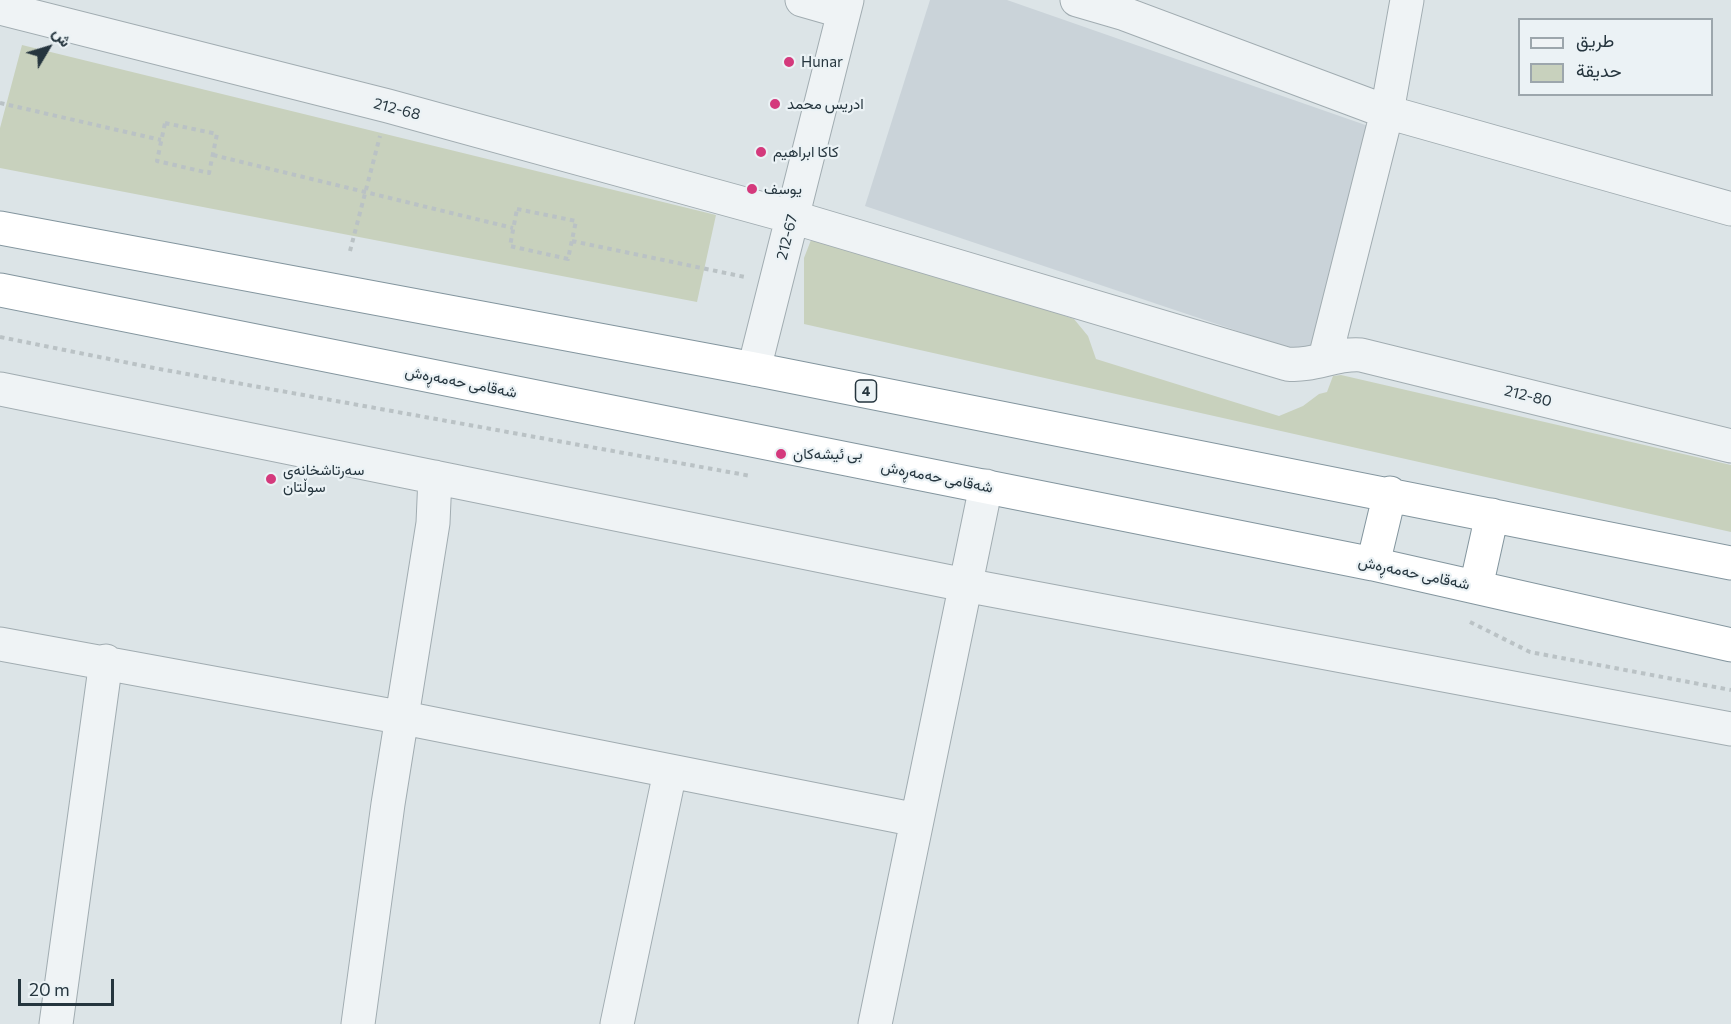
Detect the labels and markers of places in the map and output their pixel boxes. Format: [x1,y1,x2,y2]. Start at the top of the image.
place label: Hunar [801,53,843,71]
marker: Hunar [782,55,796,69]
place label: ادريس محمد [787,95,864,113]
marker: ادريس محمد [768,97,782,111]
place label: کاکا ابراهيم [773,143,839,161]
marker: کاکا ابراهيم [754,145,768,159]
place label: يوسف [764,180,802,198]
marker: يوسف [745,182,759,196]
place label: بی ئیشەکان [793,445,863,463]
marker: بی ئیشەکان [774,447,788,461]
place label: سەرتاشخانەی سوڵتان [283,461,364,496]
marker: سەرتاشخانەی سوڵتان [264,472,278,486]

